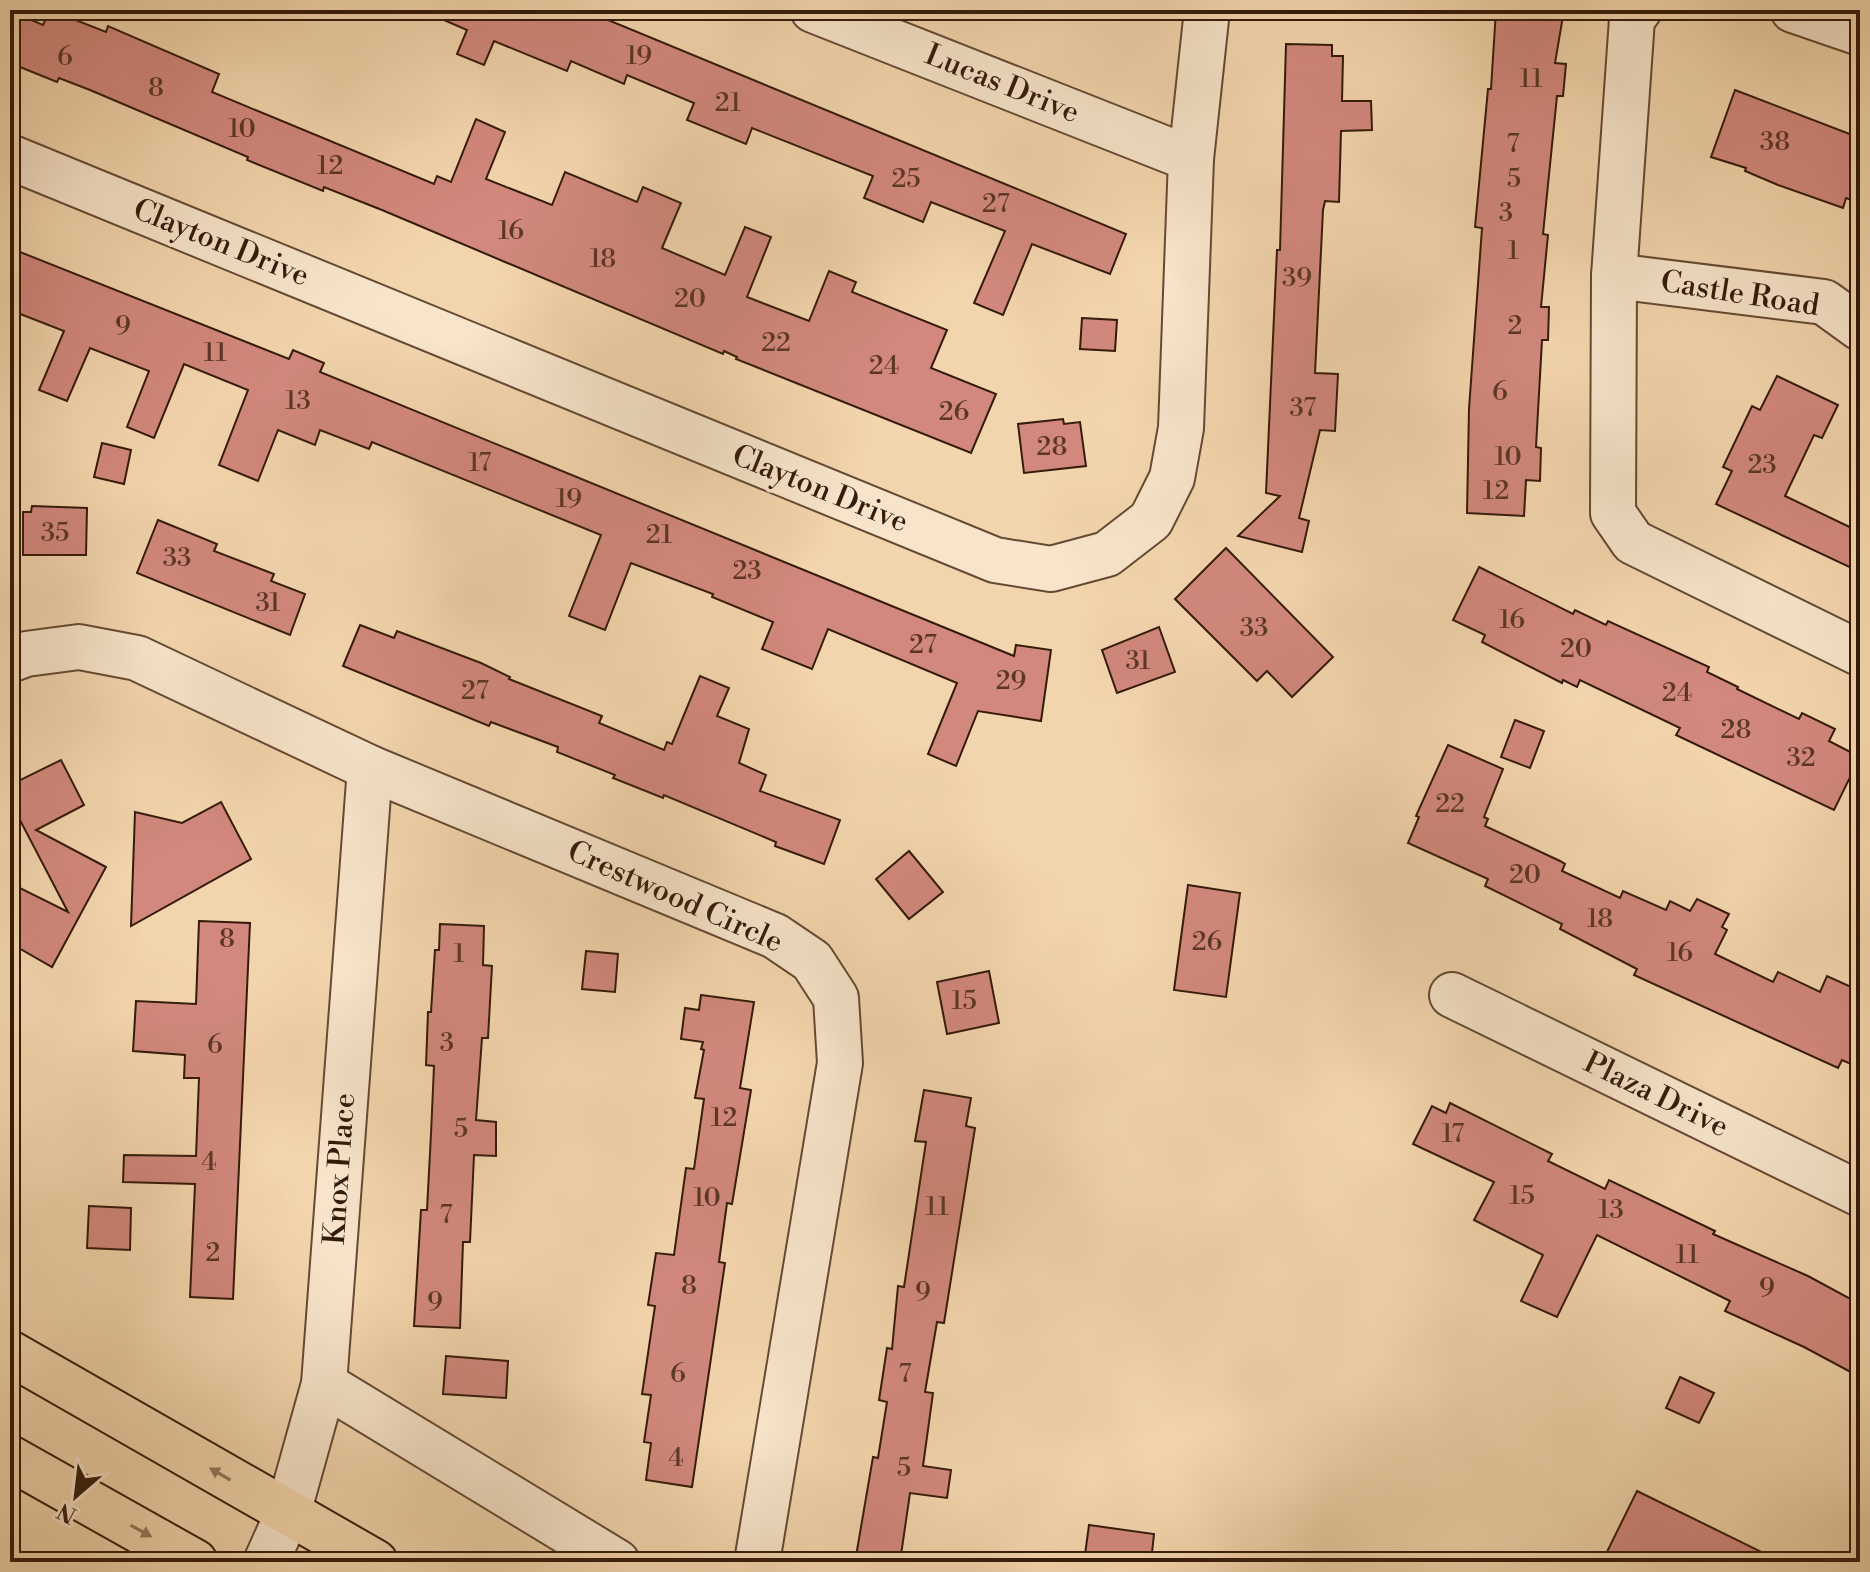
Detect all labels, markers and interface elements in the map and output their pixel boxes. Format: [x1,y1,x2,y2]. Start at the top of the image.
street label: Lucas Drive [919,36,1085,132]
house number: 19 [626,40,652,72]
house number: 6 [57,41,73,73]
house number: 11 [1519,63,1543,95]
house number: 8 [148,72,164,104]
house number: 21 [715,87,741,119]
house number: 10 [228,113,256,145]
house number: 38 [1760,126,1790,158]
house number: 7 [1506,128,1520,160]
house number: 12 [317,150,343,182]
house number: 25 [891,163,921,195]
house number: 5 [1507,163,1521,195]
house number: 27 [982,188,1010,220]
street label: Clayton Drive [127,190,315,296]
house number: 3 [1499,197,1513,229]
house number: 16 [498,215,524,247]
house number: 1 [1507,235,1519,267]
house number: 18 [590,243,616,275]
house number: 39 [1282,262,1312,294]
street label: Castle Road [1658,263,1822,325]
house number: 20 [674,283,706,315]
house number: 9 [115,310,131,342]
house number: 2 [1508,310,1522,342]
house number: 22 [761,327,791,359]
house number: 11 [203,337,227,369]
house number: 24 [869,350,899,382]
house number: 6 [1492,376,1508,408]
house number: 13 [285,385,311,417]
house number: 37 [1290,392,1316,424]
house number: 26 [939,396,969,428]
house number: 28 [1037,431,1067,463]
street label: Clayton Drive [726,436,914,542]
house number: 10 [1494,441,1522,473]
house number: 17 [469,447,491,479]
house number: 23 [1747,449,1777,481]
house number: 12 [1483,475,1509,507]
house number: 19 [556,483,582,515]
house number: 35 [41,517,69,549]
house number: 21 [646,519,672,551]
house number: 33 [163,542,191,574]
house number: 23 [732,555,762,587]
house number: 31 [256,587,280,619]
house number: 16 [1499,604,1525,636]
house number: 33 [1240,612,1268,644]
house number: 27 [909,629,937,661]
house number: 20 [1560,633,1592,665]
house number: 31 [1126,645,1150,677]
house number: 29 [996,665,1026,697]
house number: 27 [461,675,489,707]
house number: 24 [1662,677,1692,709]
house number: 28 [1721,714,1751,746]
house number: 32 [1786,742,1816,774]
house number: 22 [1435,788,1465,820]
street label: Crestwood Circle [561,832,789,962]
house number: 20 [1509,859,1541,891]
house number: 18 [1587,903,1613,935]
house number: 8 [219,923,235,955]
house number: 26 [1192,926,1222,958]
house number: 16 [1667,937,1693,969]
house number: 1 [453,938,465,970]
house number: 15 [951,985,977,1017]
house number: 3 [440,1027,454,1059]
house number: 6 [207,1029,223,1061]
street label: Plaza Drive [1577,1044,1735,1146]
street label: Knox Place [316,1092,364,1246]
house number: 12 [711,1102,737,1134]
house number: 5 [454,1113,468,1145]
house number: 17 [1442,1118,1464,1150]
house number: 4 [201,1146,217,1178]
house number: 15 [1509,1180,1535,1212]
house number: 10 [693,1182,721,1214]
house number: 11 [925,1191,949,1223]
house number: 13 [1598,1194,1624,1226]
house number: 7 [439,1199,453,1231]
house number: 2 [206,1237,220,1269]
house number: 11 [1675,1239,1699,1271]
house number: 8 [681,1270,697,1302]
house number: 9 [1759,1272,1775,1304]
house number: 9 [915,1276,931,1308]
house number: 9 [427,1286,443,1318]
house number: 6 [670,1358,686,1390]
house number: 7 [898,1358,912,1390]
house number: 4 [668,1442,684,1474]
house number: 5 [897,1452,911,1484]
north arrow [36,1456,116,1536]
one-way arrow [209,1467,232,1481]
text: N [53,1496,81,1528]
one-way arrow [129,1525,152,1538]

